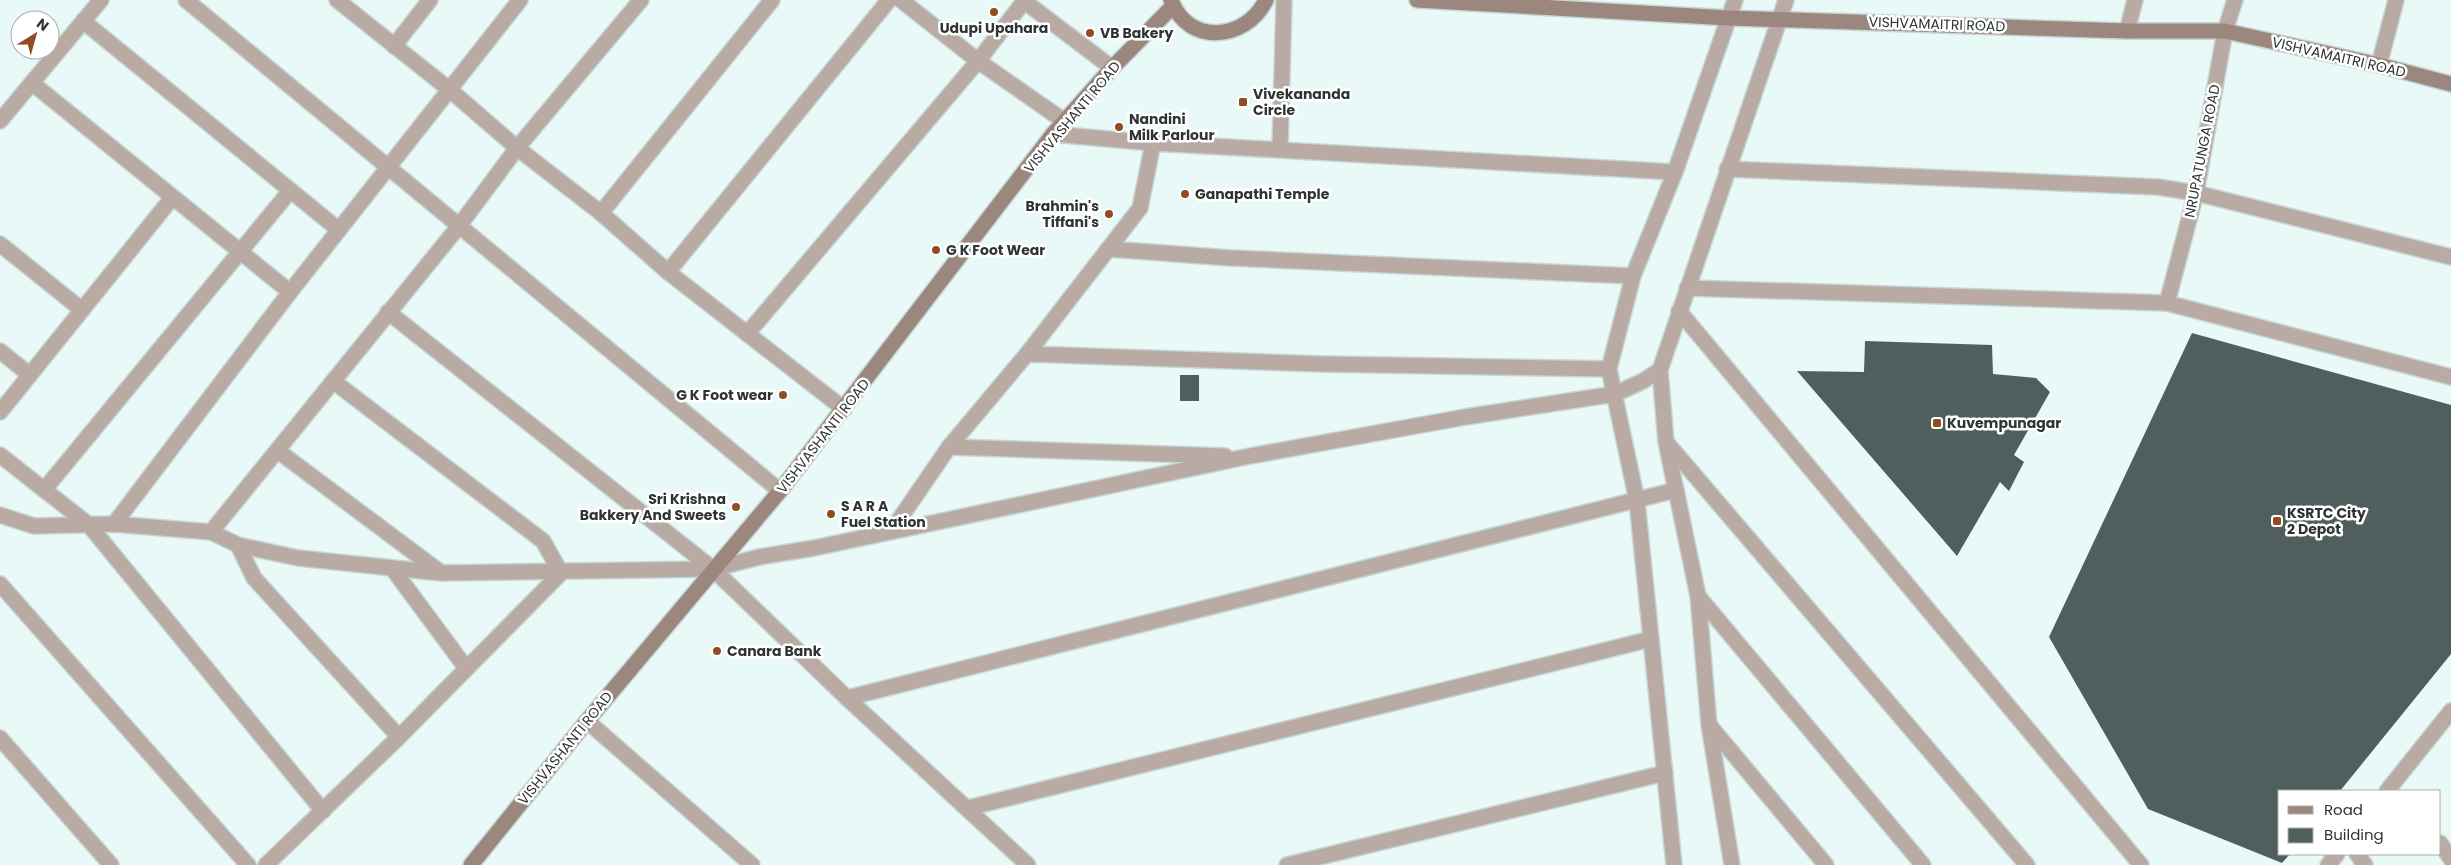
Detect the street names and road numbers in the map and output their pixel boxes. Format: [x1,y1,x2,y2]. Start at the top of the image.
street label: VISHVAMAITRI ROAD [1868,12,2006,36]
street label: VISHVAMAITRI ROAD [2270,32,2408,82]
street label: VISHVASHANTI ROAD [1019,57,1125,177]
street label: NRUPATUNGA ROAD [2179,83,2225,219]
street label: VISHVASHANTI ROAD [772,374,874,498]
street label: VISHVASHANTI ROAD [513,687,617,809]

